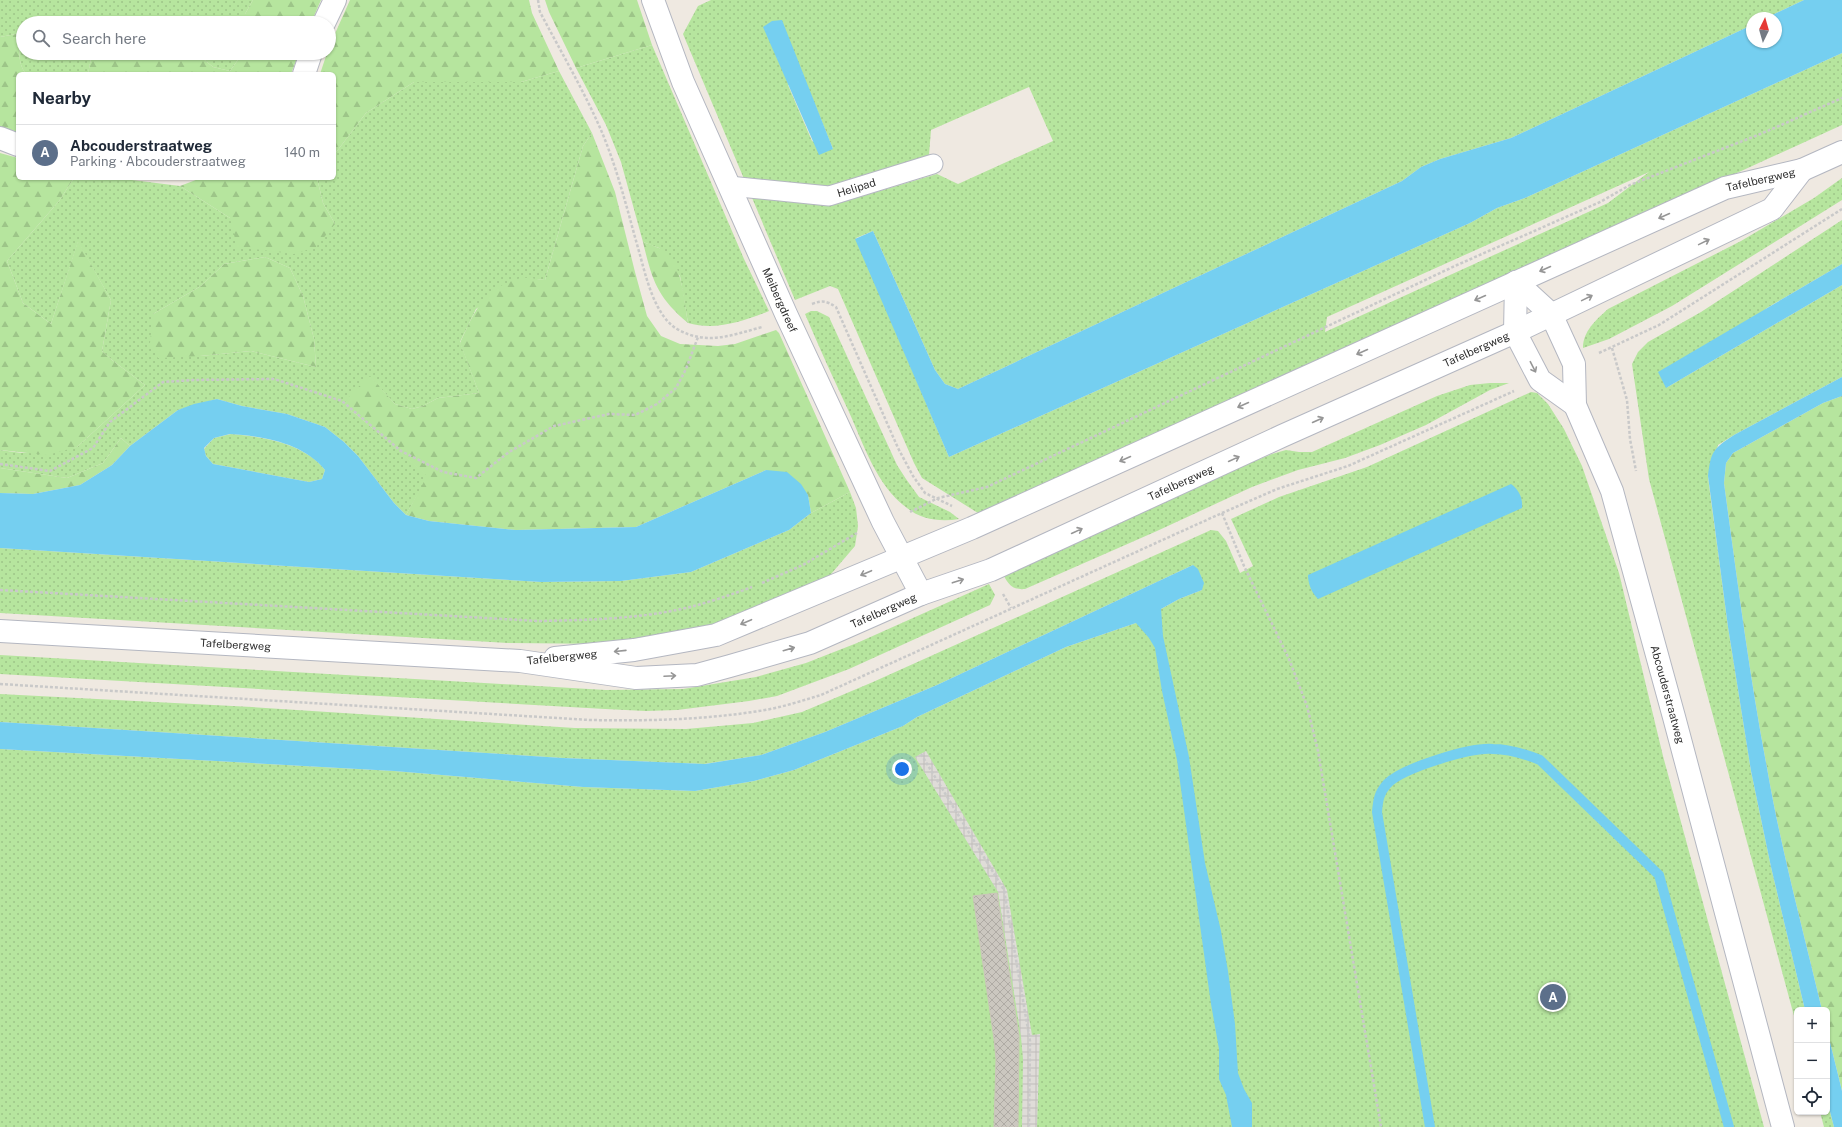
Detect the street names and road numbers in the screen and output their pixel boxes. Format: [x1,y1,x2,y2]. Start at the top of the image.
street label: Tafelbergweg [1725,166,1797,194]
street label: Helipad [835,176,877,199]
street label: Meibergdreef [760,266,800,335]
street label: Tafelbergweg [1441,329,1511,369]
street label: Tafelbergweg [1146,462,1216,503]
street label: Tafelbergweg [849,591,919,630]
street label: Tafelbergweg [200,637,271,653]
street label: Abcouderstraatweg [1649,644,1687,745]
street label: Tafelbergweg [526,647,598,667]

